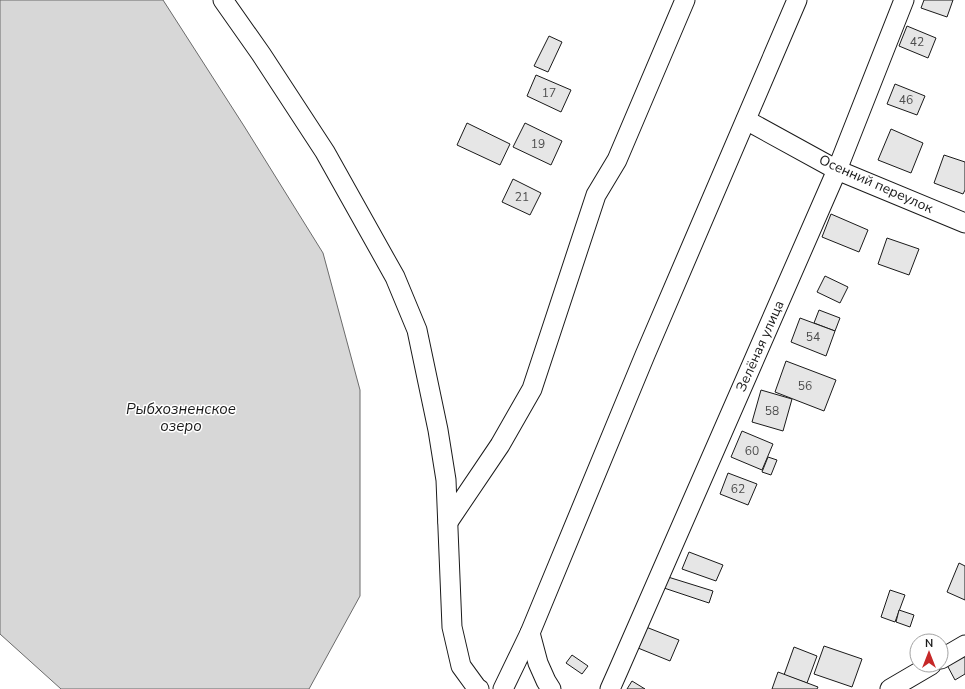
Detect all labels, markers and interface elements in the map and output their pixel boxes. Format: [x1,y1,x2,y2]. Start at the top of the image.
house number: 42 [910,34,924,50]
house number: 17 [542,85,556,101]
house number: 46 [899,92,913,108]
house number: 19 [531,136,545,152]
street label: Осенний переулок [816,150,937,218]
house number: 21 [515,189,529,205]
street label: Зелёная улица [731,297,789,395]
house number: 54 [806,329,820,345]
house number: 56 [798,378,812,394]
water label: Рыбхозненское озеро [126,399,236,436]
house number: 58 [765,403,779,419]
house number: 60 [745,443,759,459]
house number: 62 [731,481,745,497]
north arrow [909,633,949,673]
text: N [925,636,933,651]

